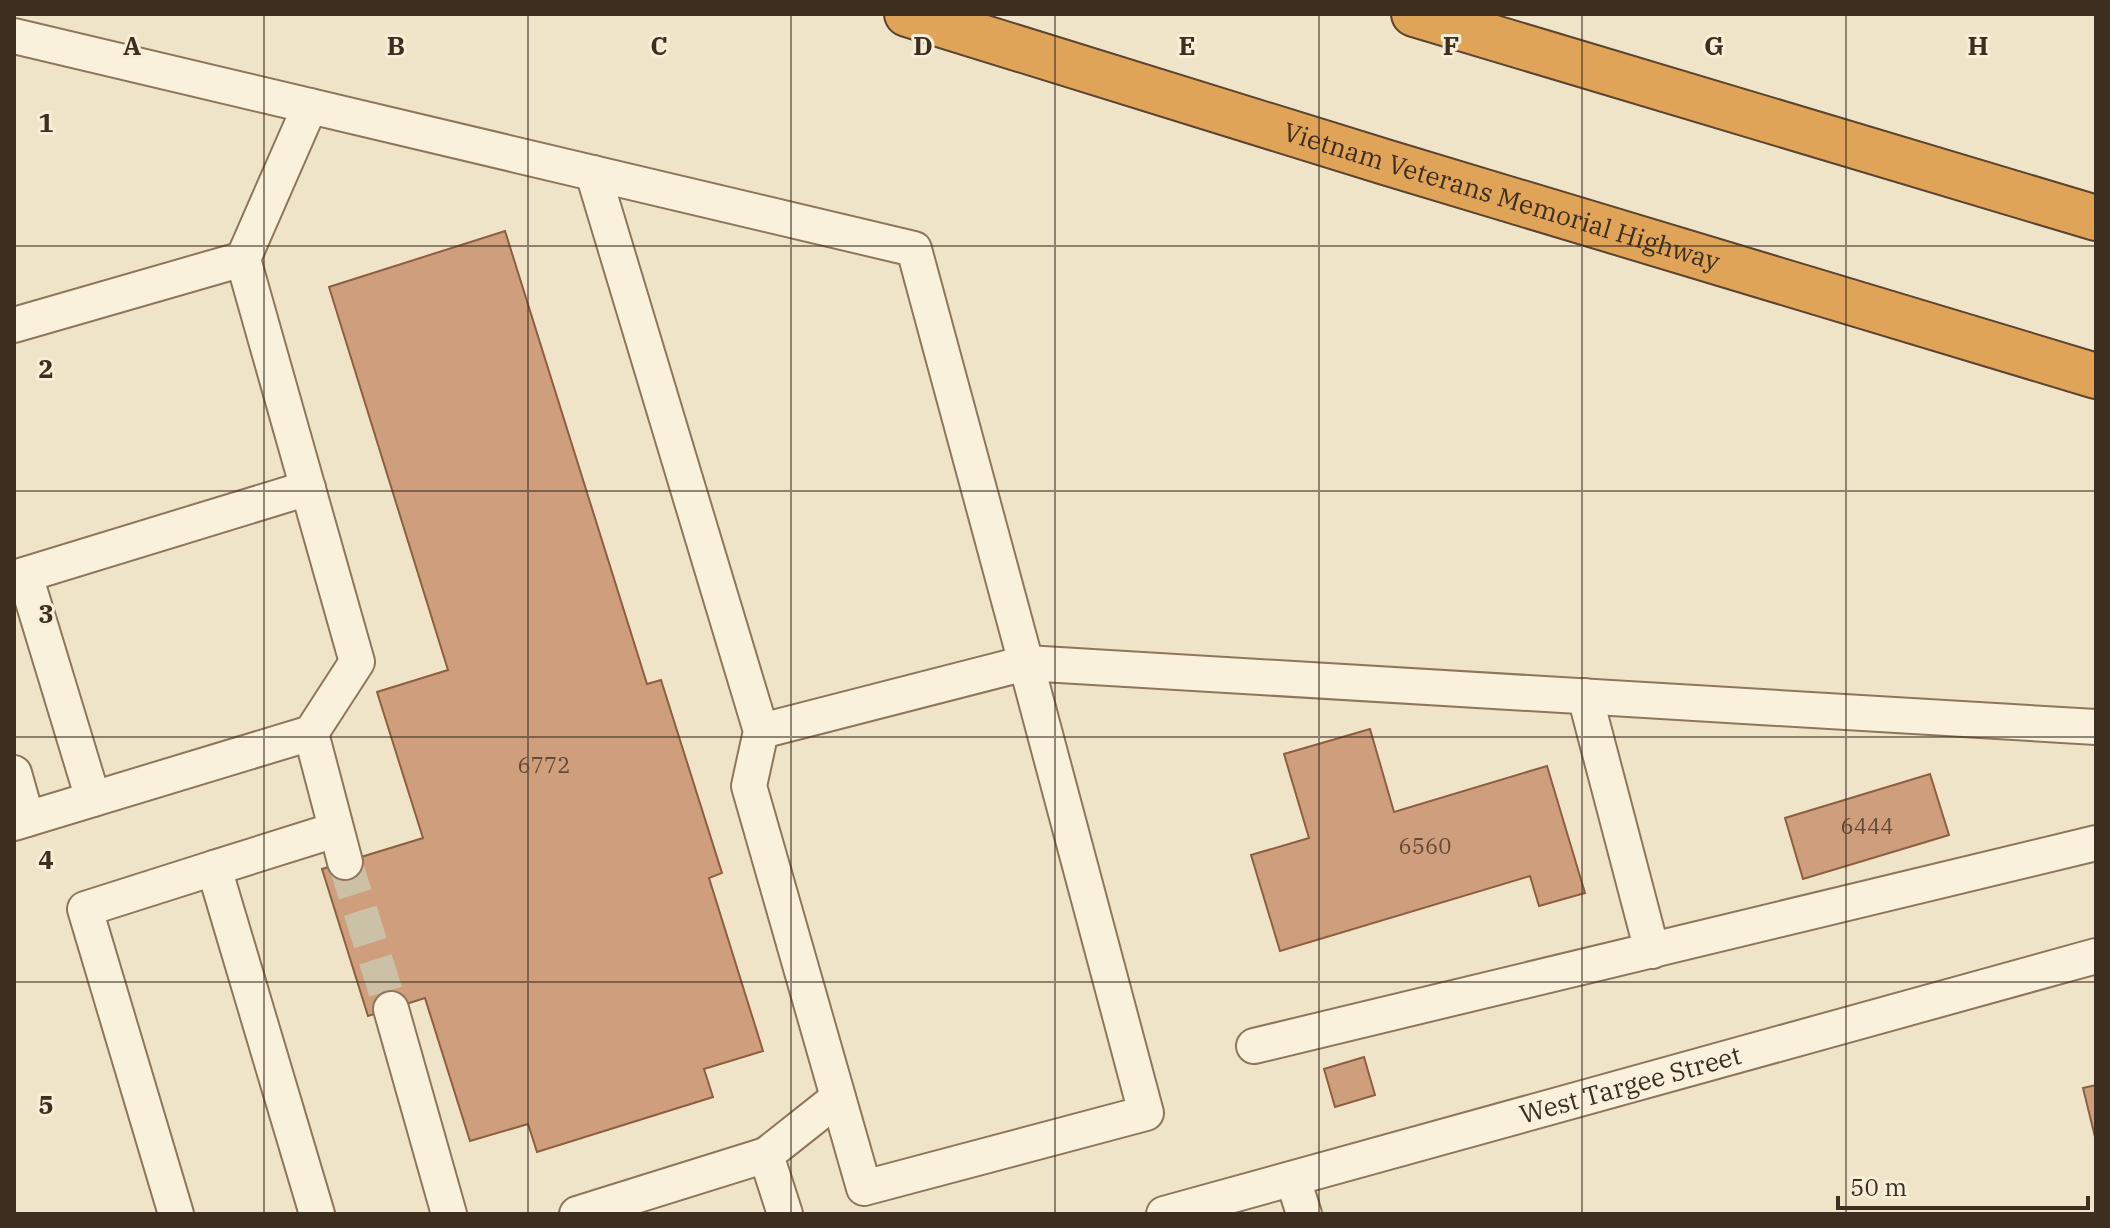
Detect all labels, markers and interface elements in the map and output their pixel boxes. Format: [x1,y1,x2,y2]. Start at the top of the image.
text: A [123,28,141,62]
text: B [387,28,405,62]
text: C [650,28,668,62]
text: D [913,28,933,62]
text: E [1178,28,1196,62]
text: F [1443,28,1459,62]
text: G [1704,28,1724,62]
text: H [1967,28,1989,62]
text: 1 [38,105,54,139]
street label: Vietnam Veterans Memorial Highway [1279,114,1724,278]
text: 2 [38,351,54,385]
text: 3 [38,596,54,630]
house number: 6772 [518,750,570,779]
house number: 6444 [1841,811,1893,840]
house number: 6560 [1399,831,1451,860]
text: 4 [38,842,54,876]
street label: West Targee Street [1516,1037,1745,1131]
text: 5 [38,1087,54,1121]
scale bar [1838,1160,2088,1210]
text: 50 m [1850,1171,1907,1203]

